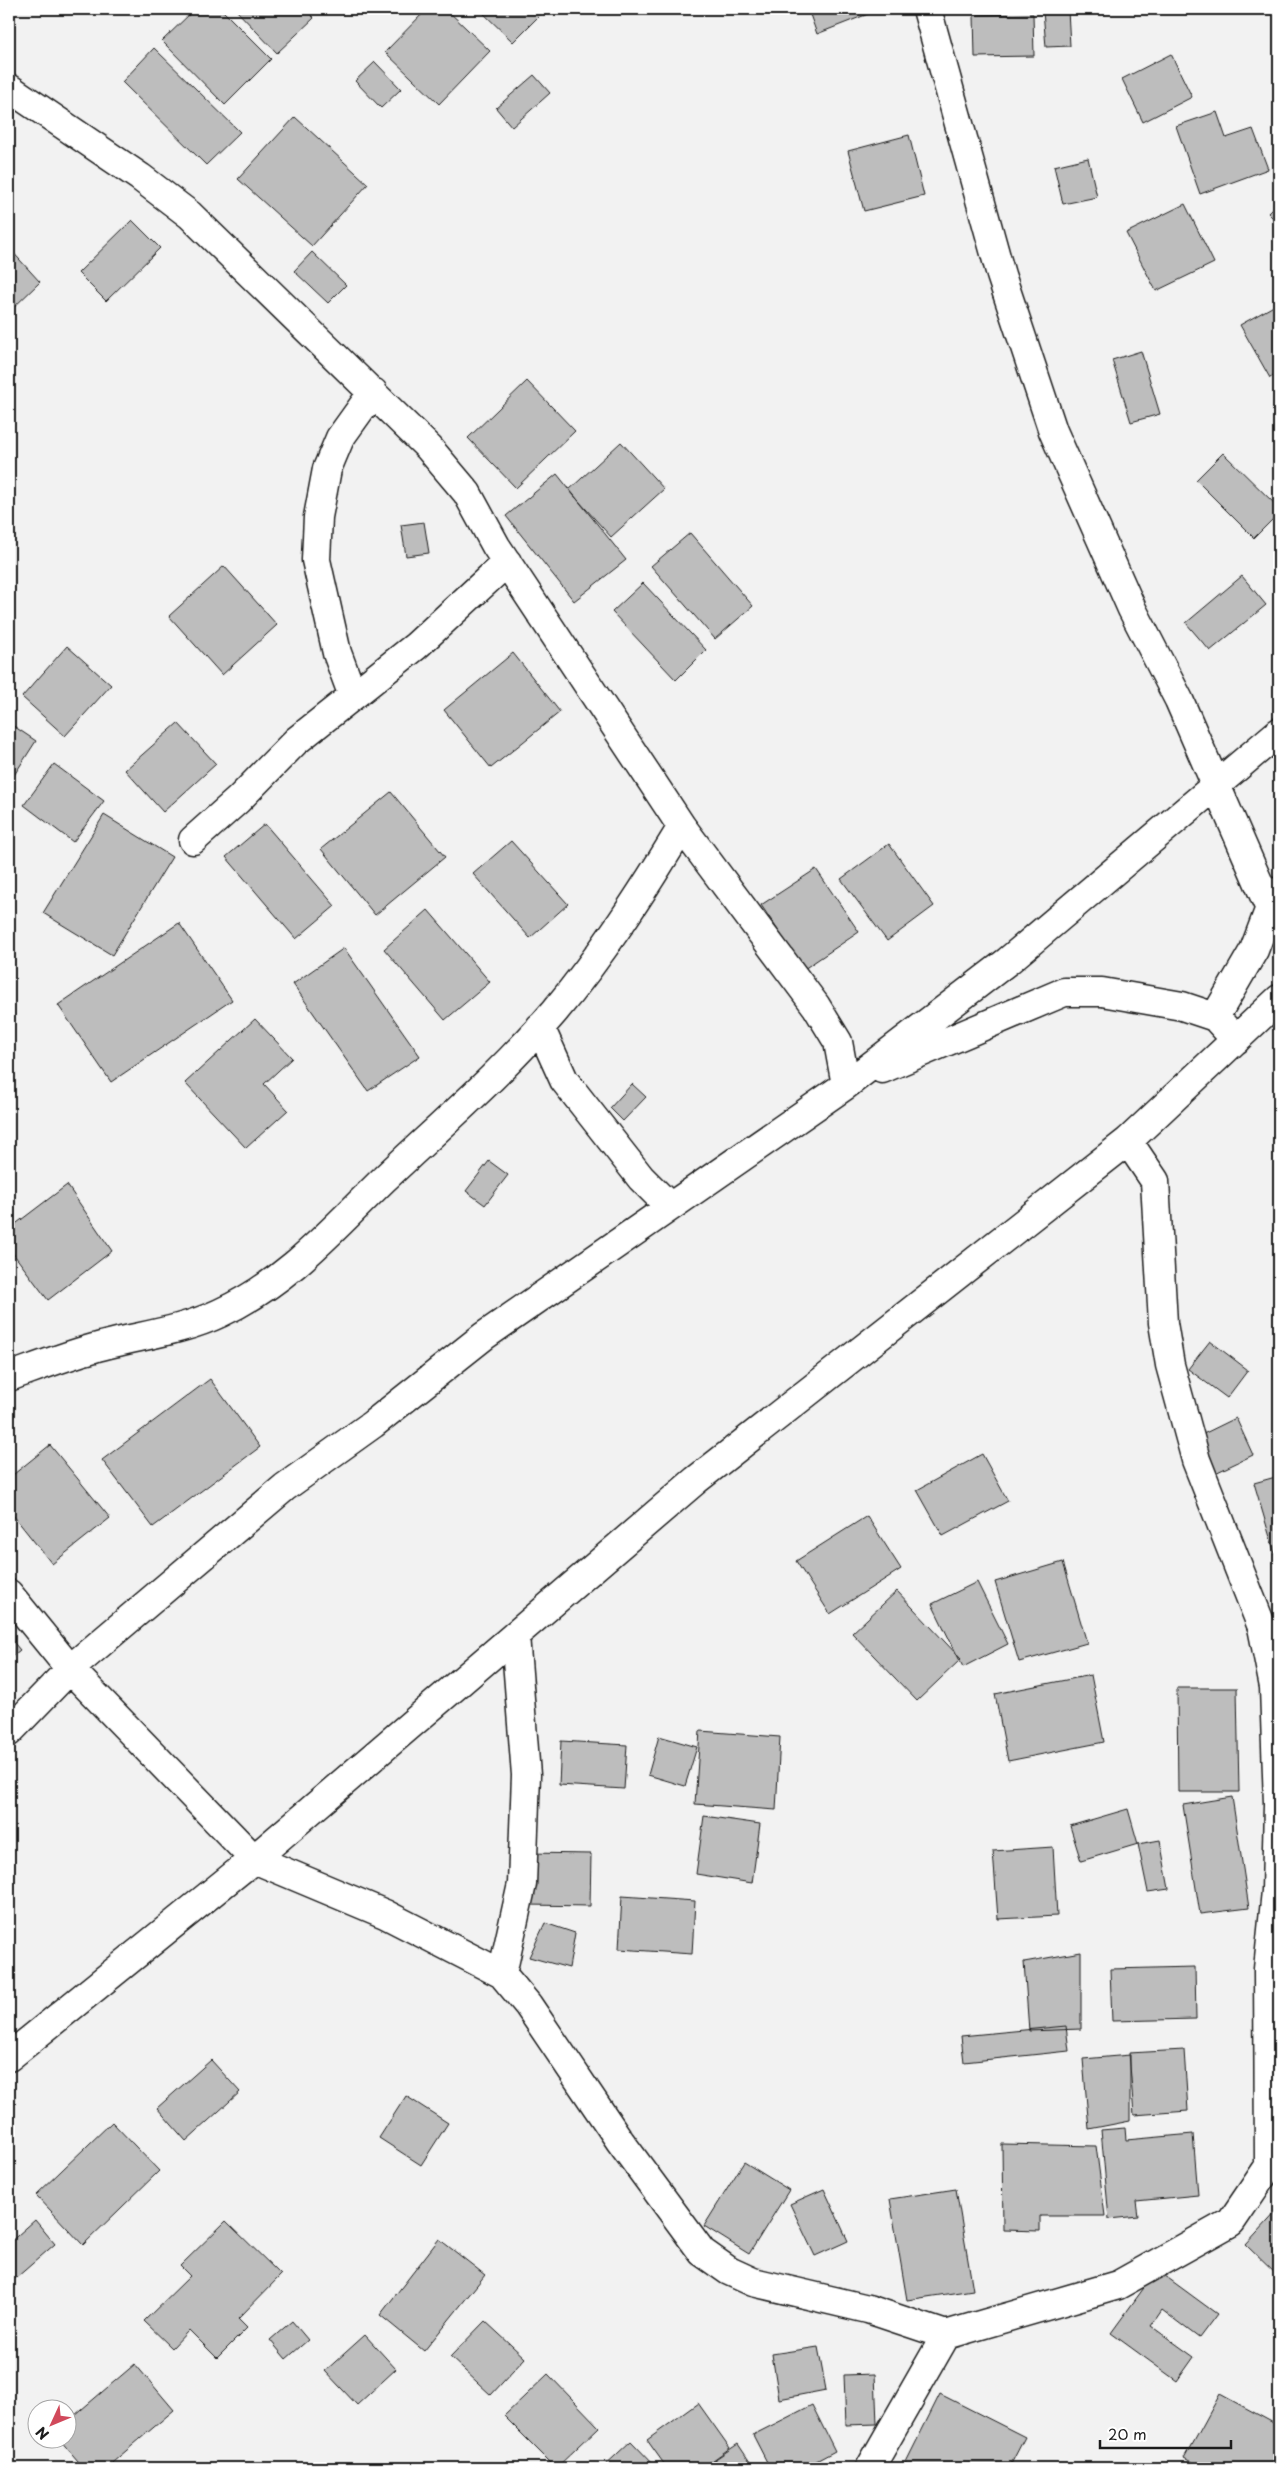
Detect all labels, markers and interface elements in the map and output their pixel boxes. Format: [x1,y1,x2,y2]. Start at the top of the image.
north arrow [28,2400,78,2450]
scale bar [1100,2417,1232,2449]
text: N [31,2422,54,2445]
text: 20 m [1108,2422,1147,2445]

